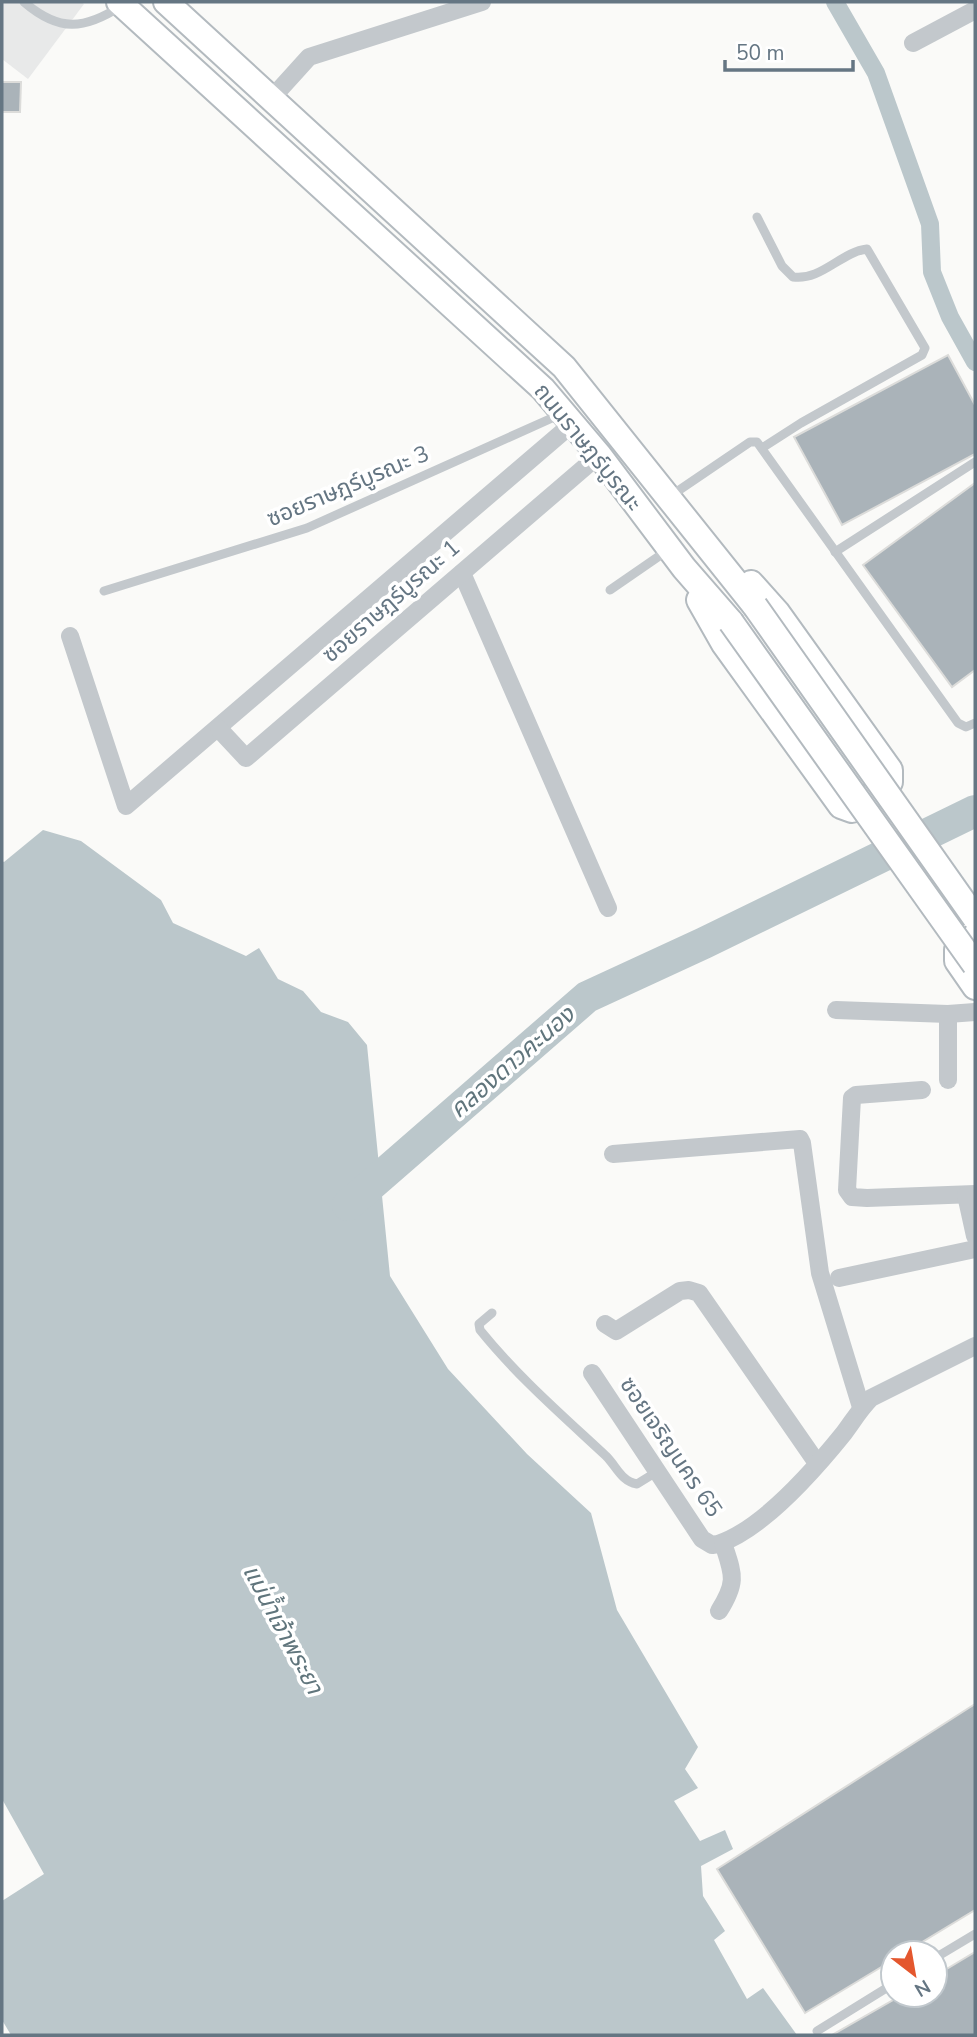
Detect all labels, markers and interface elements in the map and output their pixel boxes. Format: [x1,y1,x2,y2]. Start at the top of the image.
scale bar [725,28,853,72]
text: 50 m [736,39,785,67]
street label: ถนนราษฎร์บูรณะ [527,377,649,517]
street label: ซอยราษฎร์บูรณะ 3 [262,438,434,534]
street label: ซอยราษฎร์บูรณะ 1 [315,532,467,670]
water label: คลองดาวคะนอง [443,998,582,1125]
street label: ซอยเจริญนคร 65 [613,1371,729,1523]
water label: แม่น้ำเจ้าพระยา [235,1558,332,1700]
north arrow [879,1939,949,2009]
text: N [909,1973,935,2003]

